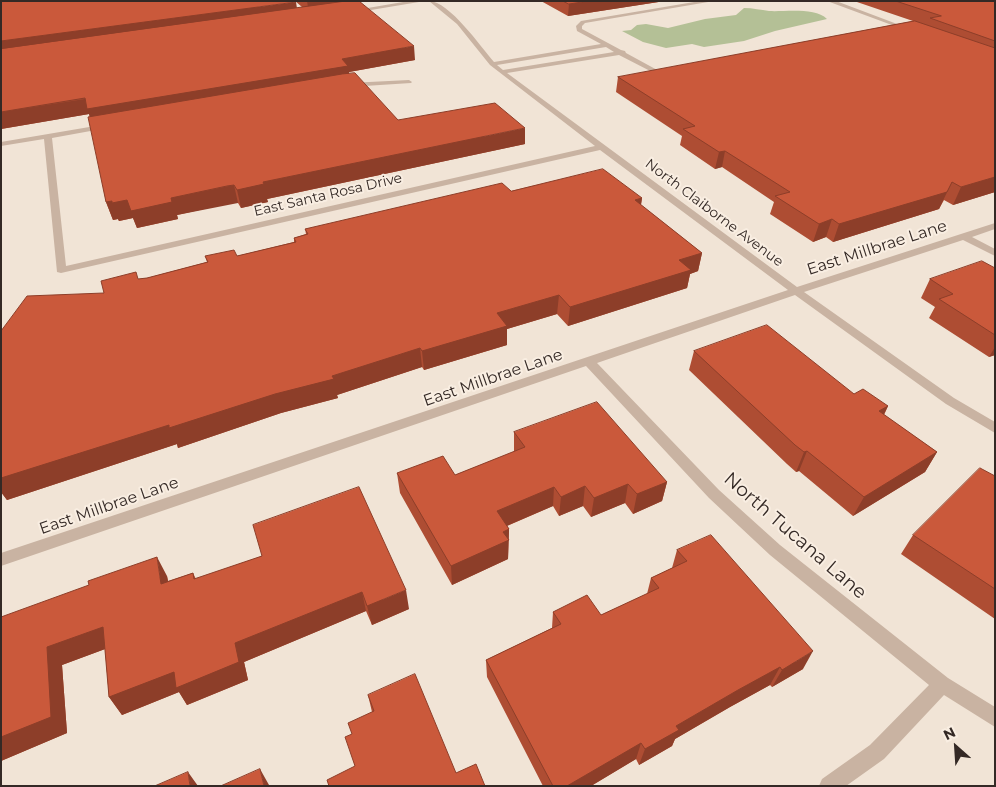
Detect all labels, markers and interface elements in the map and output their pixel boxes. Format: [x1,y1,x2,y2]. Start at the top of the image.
street label: North Claiborne Avenue [642,156,786,270]
street label: East Santa Rosa Drive [252,170,404,220]
street label: East Millbrae Lane [805,216,949,280]
street label: East Millbrae Lane [421,345,565,411]
street label: North Tucana Lane [719,468,871,604]
street label: East Millbrae Lane [37,473,181,539]
north arrow [931,722,981,772]
text: N [940,723,958,744]

